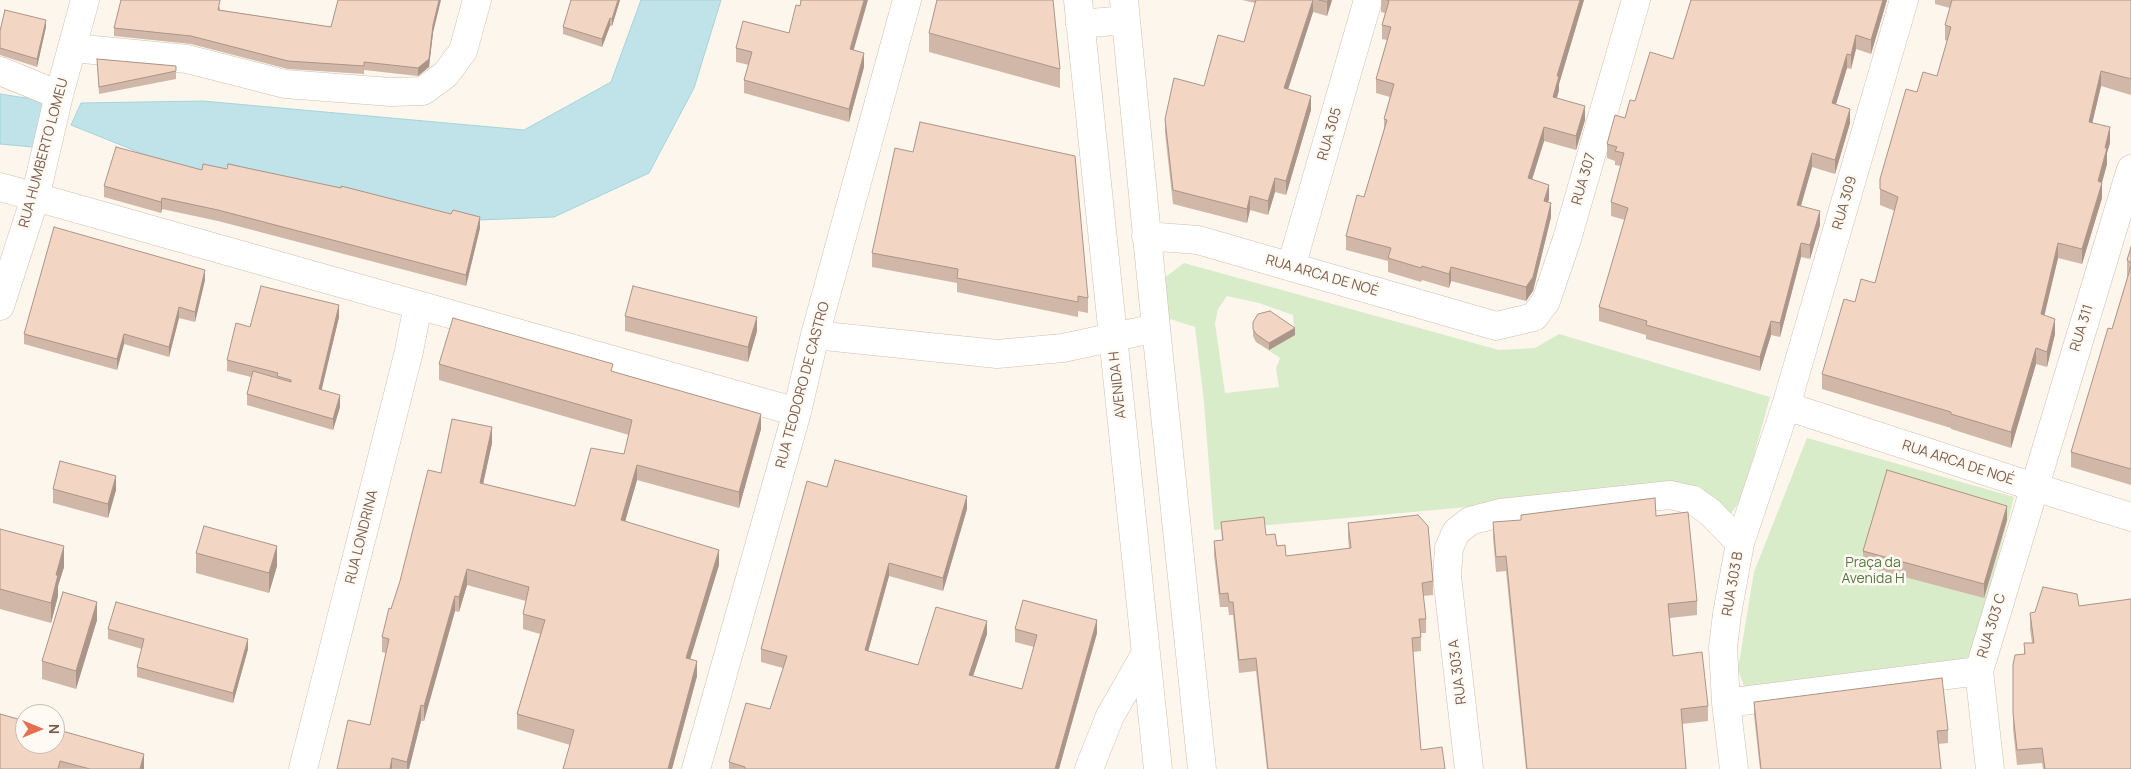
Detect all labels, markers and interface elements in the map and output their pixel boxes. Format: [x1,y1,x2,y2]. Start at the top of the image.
street label: RUA HUMBERTO LOMEU [16,76,72,230]
street label: RUA 305 [1314,106,1346,162]
street label: RUA 307 [1569,151,1599,207]
street label: RUA 309 [1829,174,1861,232]
street label: RUA ARCA DE NOÉ [1264,252,1380,300]
street label: RUA TEODORO DE CASTRO [773,300,833,470]
street label: RUA 311 [2067,302,2097,354]
street label: AVENIDA H [1106,351,1130,419]
street label: RUA ARCA DE NOÉ [1900,437,2016,489]
street label: RUA LONDRINA [342,488,382,586]
street label: RUA 303 B [1719,550,1747,618]
park label: Praça da Avenida H [1841,555,1905,588]
street label: RUA 303 C [1974,592,2010,660]
street label: RUA 303 A [1446,638,1470,706]
north arrow [15,704,65,754]
text: N [45,724,64,734]

